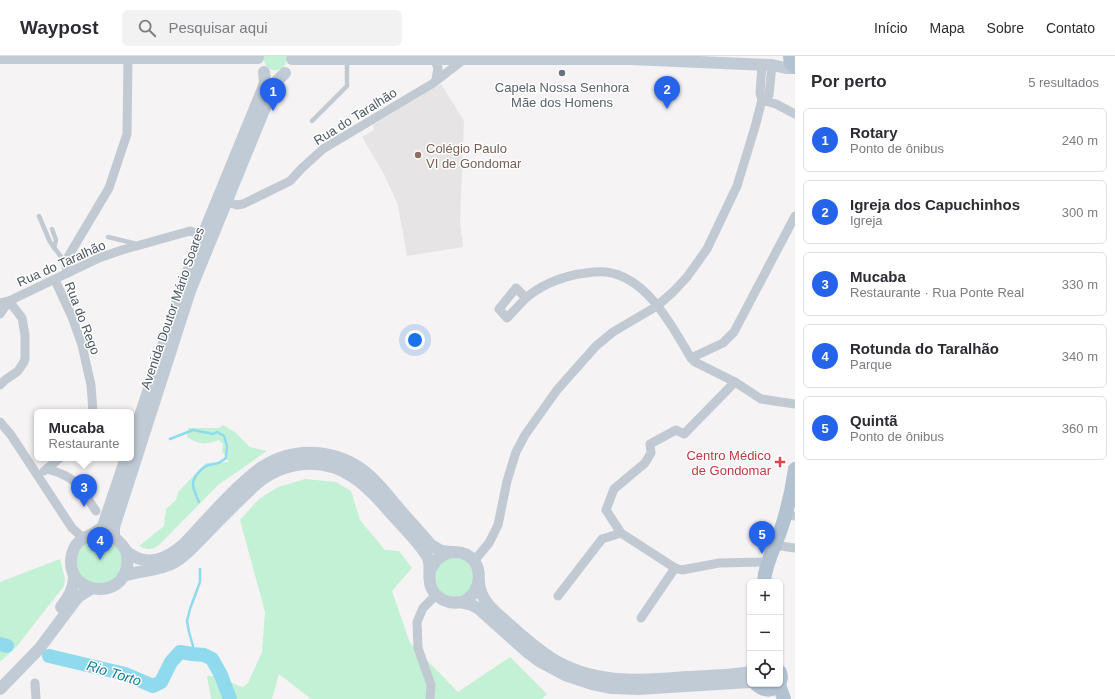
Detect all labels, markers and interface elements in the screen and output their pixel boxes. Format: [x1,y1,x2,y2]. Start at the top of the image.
search box [122,10,402,46]
text: Waypost [20,17,98,38]
icon: search [136,17,158,39]
text: Pesquisar aqui [168,19,268,36]
text: Início [874,20,908,36]
text: Mapa [930,20,965,36]
text: Sobre [987,20,1024,36]
text: Contato [1046,20,1095,36]
marker: Capela Nossa Senhora Mãe dos Homens [557,68,567,78]
text: Por perto [811,72,887,91]
text: 5 resultados [1028,75,1099,90]
pin: 2 [654,76,680,109]
pin: 1 [260,78,286,111]
place label: Capela Nossa Senhora Mãe dos Homens [495,80,630,110]
street label: Rua do Taralhão [311,85,400,148]
text: Rotary [850,124,898,141]
text: 1 [821,133,829,148]
text: 240 m [1062,133,1098,148]
place label: Colégio Paulo VI de Gondomar [426,141,522,171]
text: Ponto de ônibus [850,141,944,156]
marker: Colégio Paulo VI de Gondomar [413,150,423,160]
text: Igreja dos Capuchinhos [850,196,1020,213]
text: 2 [821,205,829,220]
text: 300 m [1062,205,1098,220]
text: Igreja [850,213,883,228]
street label: Avenida Doutor Mário Soares [138,225,207,391]
street label: Rua do Taralhão [15,237,108,290]
text: Mucaba [850,268,906,285]
text: 3 [821,277,829,292]
text: 330 m [1062,277,1098,292]
street label: Rua do Rego [62,280,103,357]
text: Restaurante · Rua Ponte Real [850,285,1024,300]
your location [405,330,425,350]
text: Rotunda do Taralhão [850,340,999,357]
text: 4 [821,349,829,364]
text: 340 m [1062,349,1098,364]
text: Parque [850,357,892,372]
popup [34,409,134,461]
text: Quintã [850,412,898,429]
text: Mucaba [49,419,104,436]
text: 5 [821,421,829,436]
text: 360 m [1062,421,1098,436]
text: Ponto de ônibus [850,429,944,444]
text: Restaurante [49,436,119,451]
place label: Centro Médico de Gondomar [686,448,772,478]
marker: Centro Médico de Gondomar [774,456,786,468]
pin: 3 [71,474,97,507]
pin: 5 [749,521,775,554]
pin: 4 [87,527,113,560]
map controls [747,579,783,687]
button: + [747,579,783,615]
button: − [747,615,783,651]
button: locate [747,651,783,687]
water label: Rio Torto [85,657,143,689]

